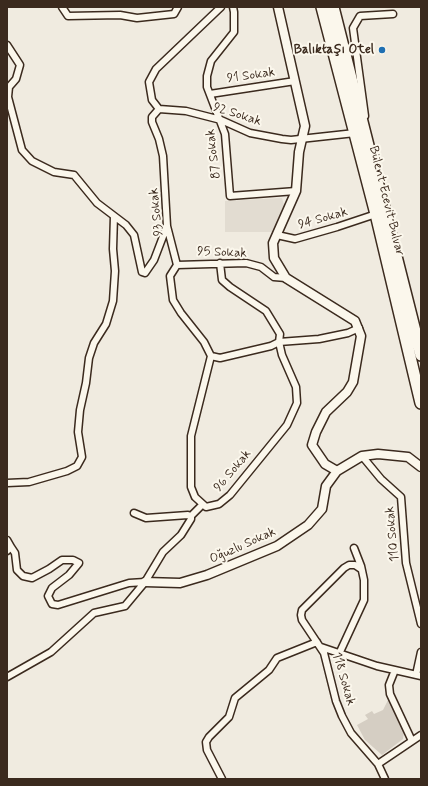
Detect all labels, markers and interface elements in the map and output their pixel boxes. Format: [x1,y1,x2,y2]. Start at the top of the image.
place label: Balıktaşı Otel [294,42,374,58]
marker: Balıktaşı Otel [377,45,387,55]
street label: 91 Sokak [226,65,276,87]
street label: 92 Sokak [211,100,263,130]
street label: 87 Sokak [203,128,225,180]
street label: Bülent Ecevit Bulvar [365,144,407,258]
street label: 93 Sokak [147,187,167,237]
street label: 94 Sokak [296,205,350,233]
street label: 95 Sokak [197,244,247,262]
street label: 96 Sokak [211,447,255,495]
street label: 110 Sokak [383,506,403,562]
street label: Oğuzlu Sokak [207,524,279,568]
street label: 118 Sokak [328,651,358,707]

